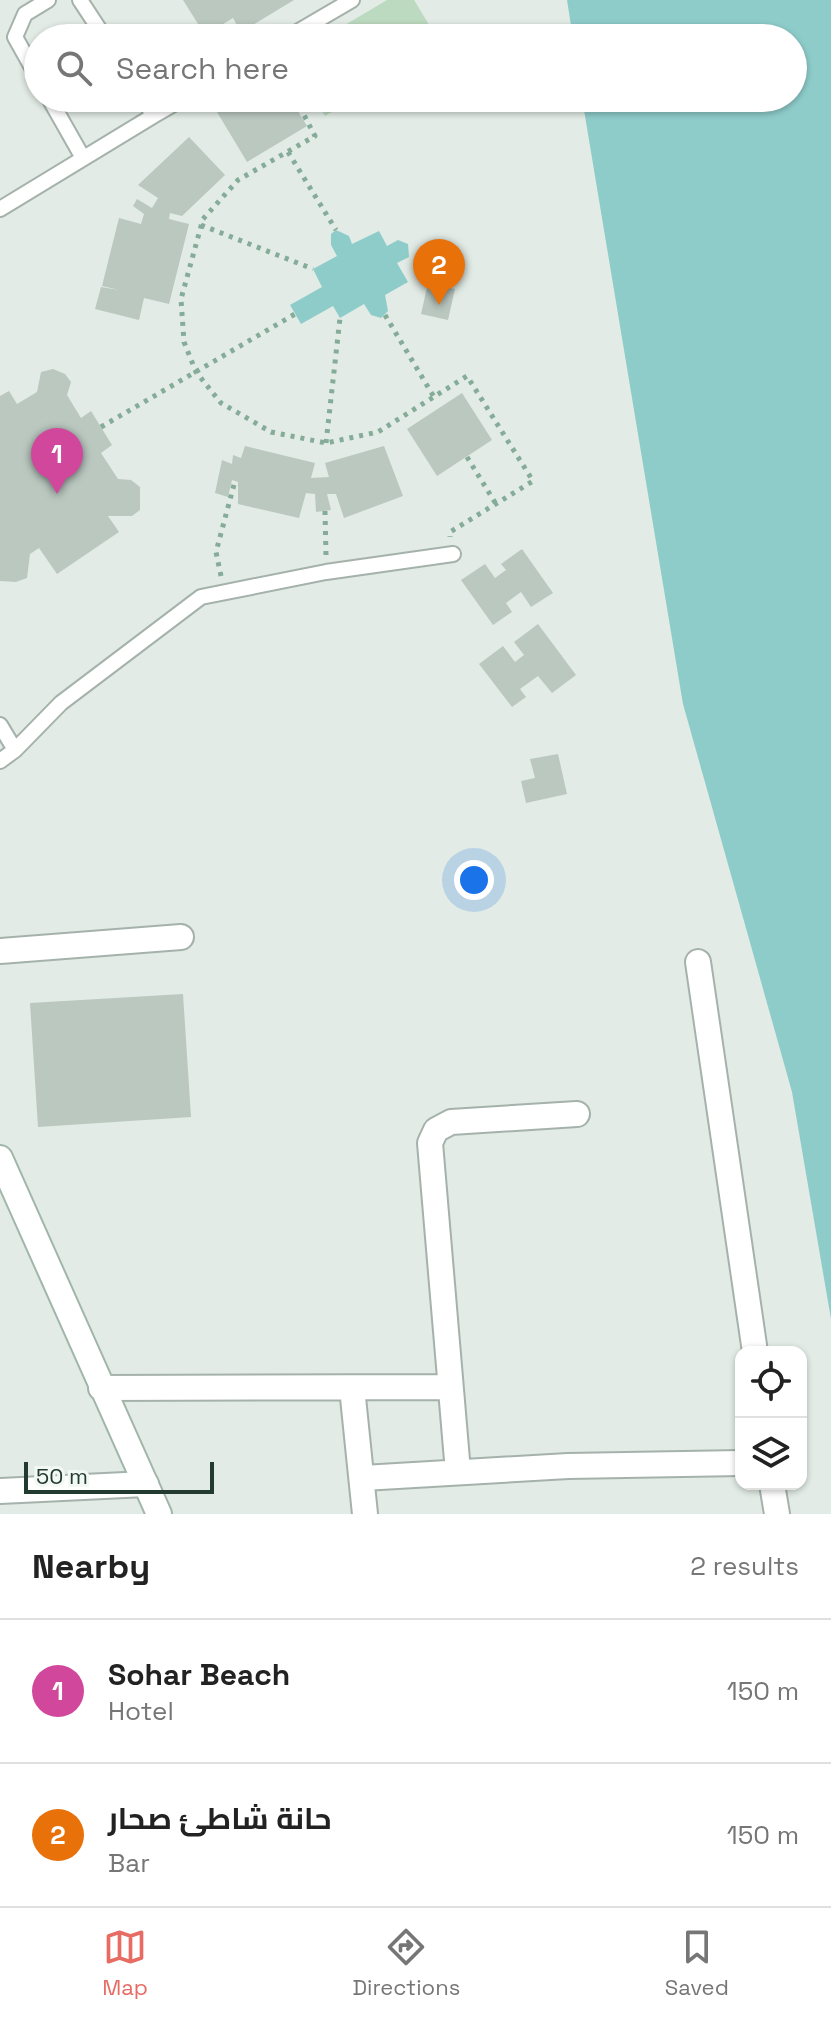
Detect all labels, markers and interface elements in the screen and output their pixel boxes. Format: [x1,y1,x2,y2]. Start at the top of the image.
search box [24,24,807,112]
icon: search [52,46,96,90]
text: Search here [116,49,289,88]
pin: 2 [413,239,465,305]
pin: 1 [31,428,83,494]
your location [454,860,494,900]
map controls [735,1346,807,1490]
button: locate [735,1346,807,1418]
button: layers [735,1418,807,1490]
scale bar [24,1458,214,1494]
text: 50 m [36,1462,88,1490]
text: Nearby [32,1545,150,1588]
text: 2 results [690,1549,799,1583]
text: Sohar Beach [108,1655,290,1694]
text: 1 [52,1674,64,1708]
text: 150 m [727,1674,799,1708]
text: Hotel [108,1694,174,1728]
text: حانة شاطئ صحار [108,1799,332,1838]
text: 2 [50,1818,66,1852]
text: 150 m [727,1818,799,1852]
text: Bar [108,1846,150,1880]
tab: Map [102,1925,148,2001]
tab: Directions [352,1925,460,2001]
tab: Saved [665,1925,729,2001]

